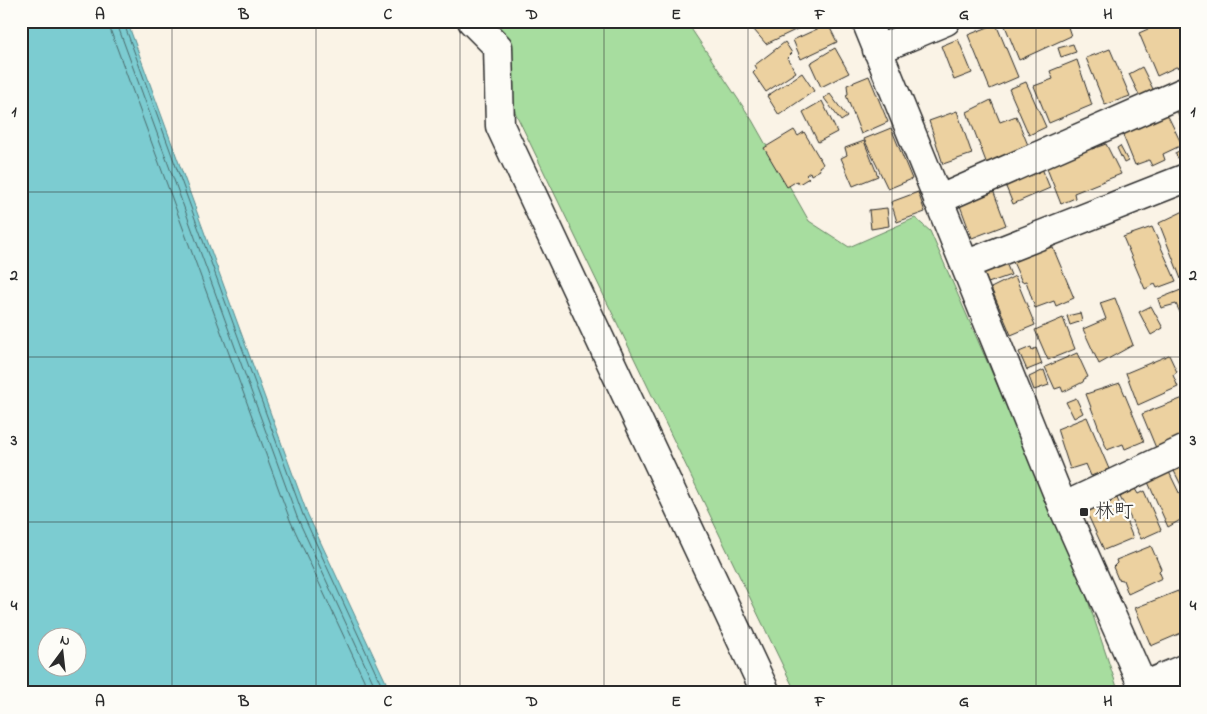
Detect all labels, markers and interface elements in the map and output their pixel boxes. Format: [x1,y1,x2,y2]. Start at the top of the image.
text: A [95,3,105,27]
text: B [238,3,250,27]
text: C [384,3,393,27]
text: D [525,3,538,27]
text: E [671,3,681,27]
text: F [814,3,826,27]
text: G [959,3,969,27]
text: H [1103,3,1113,27]
text: 1 [11,100,17,124]
text: 1 [1190,100,1196,124]
text: 2 [9,264,18,288]
text: 2 [1188,264,1197,288]
text: 3 [10,429,18,453]
text: 3 [1189,429,1197,453]
place label: 林町 [1094,498,1134,527]
marker: 林町 [1078,506,1090,518]
text: 4 [10,594,18,618]
text: 4 [1189,594,1197,618]
north arrow [38,626,88,676]
text: N [58,630,72,652]
text: A [95,690,105,714]
text: B [238,690,250,714]
text: C [384,690,393,714]
text: D [525,690,538,714]
text: E [671,690,681,714]
text: F [814,690,826,714]
text: G [959,690,969,714]
text: H [1103,690,1113,714]

